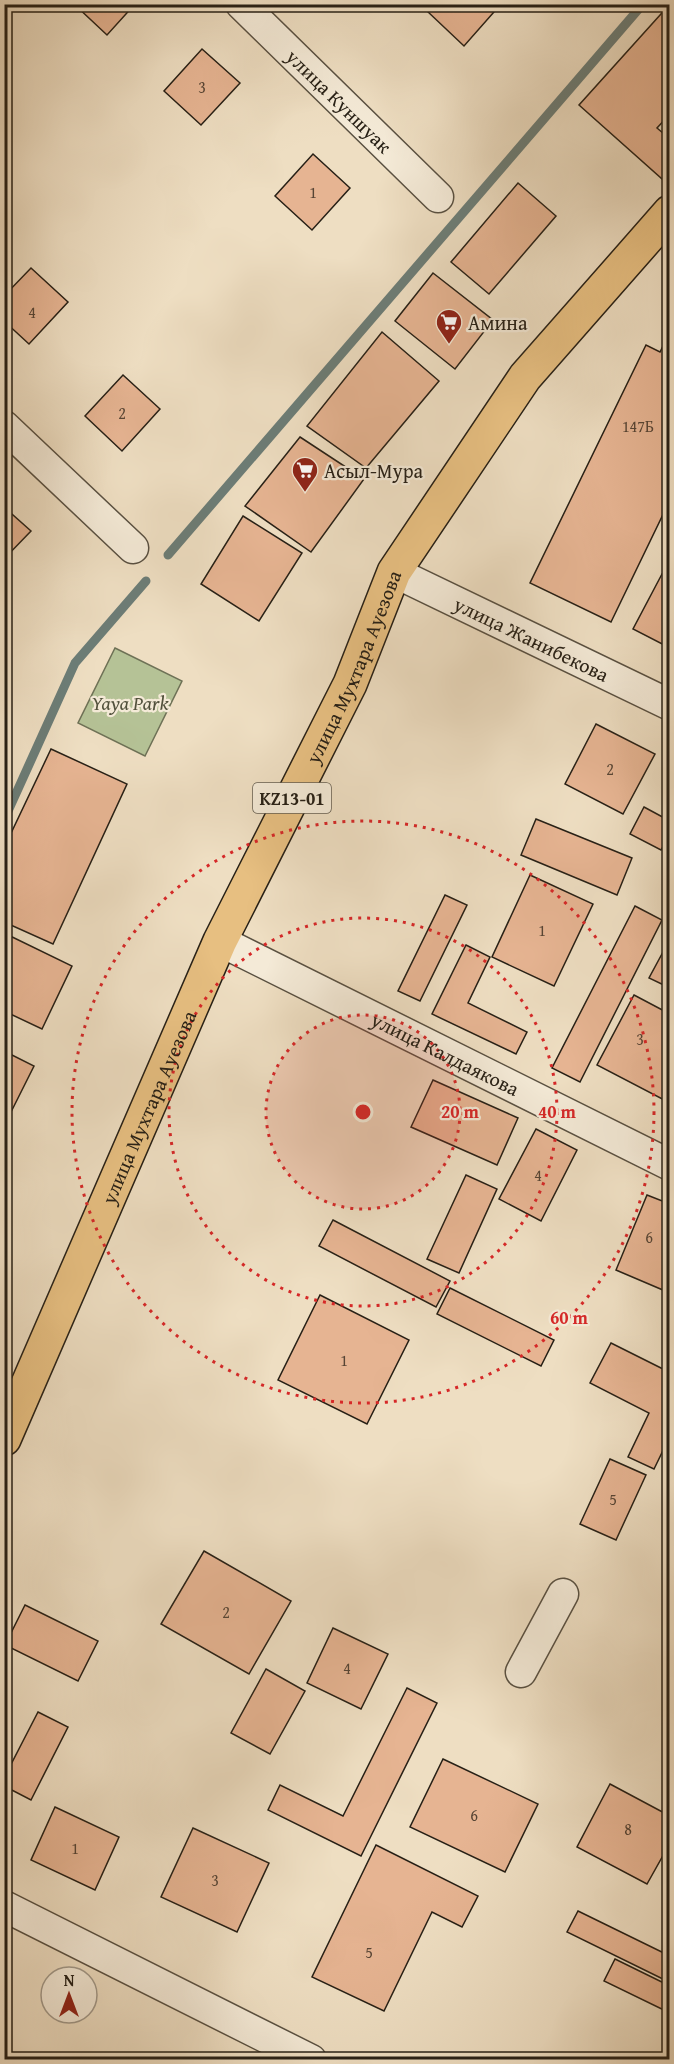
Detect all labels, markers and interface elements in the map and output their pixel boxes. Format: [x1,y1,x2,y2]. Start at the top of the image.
street label: улица Куншуак [279,41,399,160]
house number: 3 [198,75,206,99]
house number: 1 [309,180,317,204]
house number: 4 [28,300,36,324]
supermarket icon: Амина [434,307,464,345]
place label: Амина [468,308,528,337]
house number: 2 [118,401,126,425]
house number: 147Б [622,414,654,438]
supermarket icon: Асыл-Мура [290,455,320,493]
place label: Асыл-Мура [324,456,424,485]
street label: улица Мухтара Ауезова [297,565,408,769]
street label: улица Жанибекова [449,588,615,688]
park label: Yaya Park [91,688,169,717]
house number: 2 [606,757,614,781]
road number: KZ13-01 [253,783,331,813]
house number: 1 [538,918,546,942]
street label: улица Калдаякова [366,1004,525,1103]
street label: улица Мухтара Ауезова [93,1005,203,1209]
house number: 3 [636,1027,644,1051]
text: 20 m [441,1098,480,1125]
text: 40 m [538,1098,577,1125]
centre of rings [353,1102,373,1122]
house number: 4 [534,1163,542,1187]
house number: 6 [645,1225,653,1249]
text: 60 m [550,1304,589,1331]
house number: 1 [340,1348,348,1372]
house number: 5 [609,1487,617,1511]
house number: 2 [222,1600,230,1624]
house number: 4 [343,1656,351,1680]
house number: 6 [470,1803,478,1827]
house number: 8 [624,1817,632,1841]
house number: 1 [71,1836,79,1860]
house number: 3 [211,1868,219,1892]
house number: 5 [365,1940,373,1964]
north arrow [39,1965,99,2025]
text: N [64,1968,75,1992]

